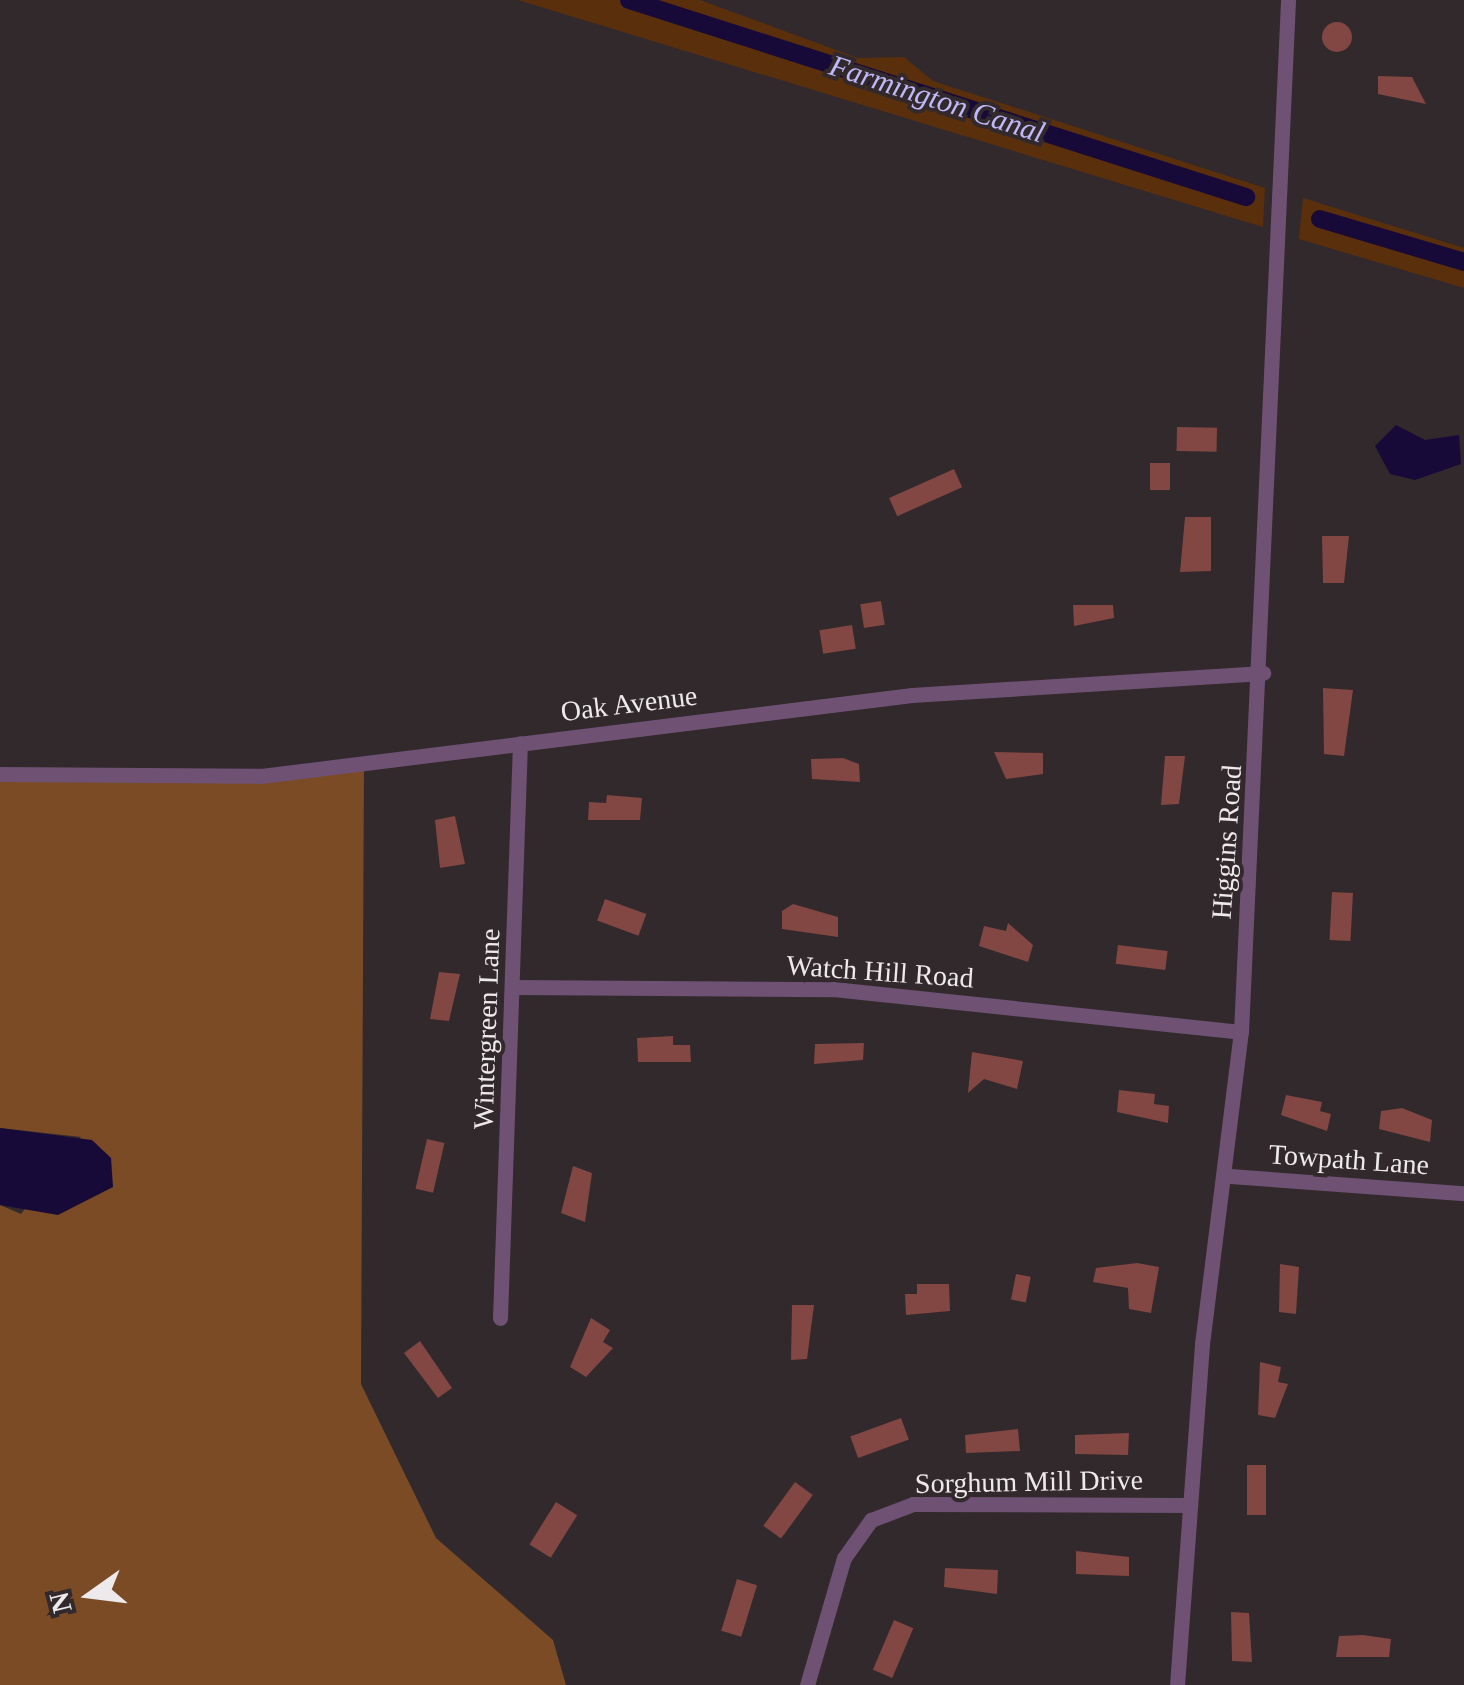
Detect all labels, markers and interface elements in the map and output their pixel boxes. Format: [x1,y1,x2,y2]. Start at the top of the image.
water label: Farmington Canal [825,47,1049,151]
street label: Oak Avenue [558,679,700,729]
street label: Higgins Road [1205,764,1249,920]
street label: Wintergreen Lane [467,928,507,1130]
street label: Watch Hill Road [785,949,975,995]
street label: Towpath Lane [1268,1138,1430,1182]
street label: Sorghum Mill Drive [915,1463,1143,1501]
north arrow [40,1545,140,1645]
text: N [43,1589,78,1616]

